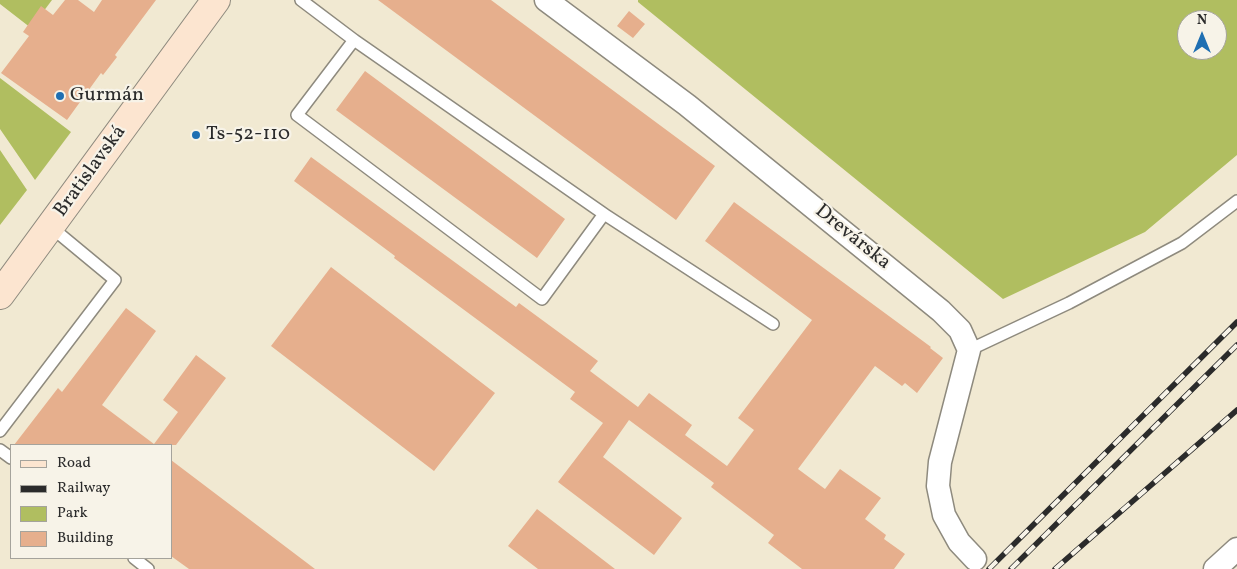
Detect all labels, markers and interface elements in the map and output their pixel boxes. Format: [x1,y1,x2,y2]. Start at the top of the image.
north arrow [1177,10,1227,60]
text: N [1197,11,1207,30]
place label: Gurmán [70,84,144,108]
marker: Gurmán [54,90,66,102]
street label: Bratislavská [50,121,132,223]
place label: Ts-52-110 [206,123,290,147]
marker: Ts-52-110 [190,129,202,141]
street label: Drevárska [809,200,895,276]
legend [10,444,172,559]
text: Road [57,453,91,474]
text: Railway [57,478,110,499]
text: Park [57,503,88,524]
text: Building [57,528,113,549]

